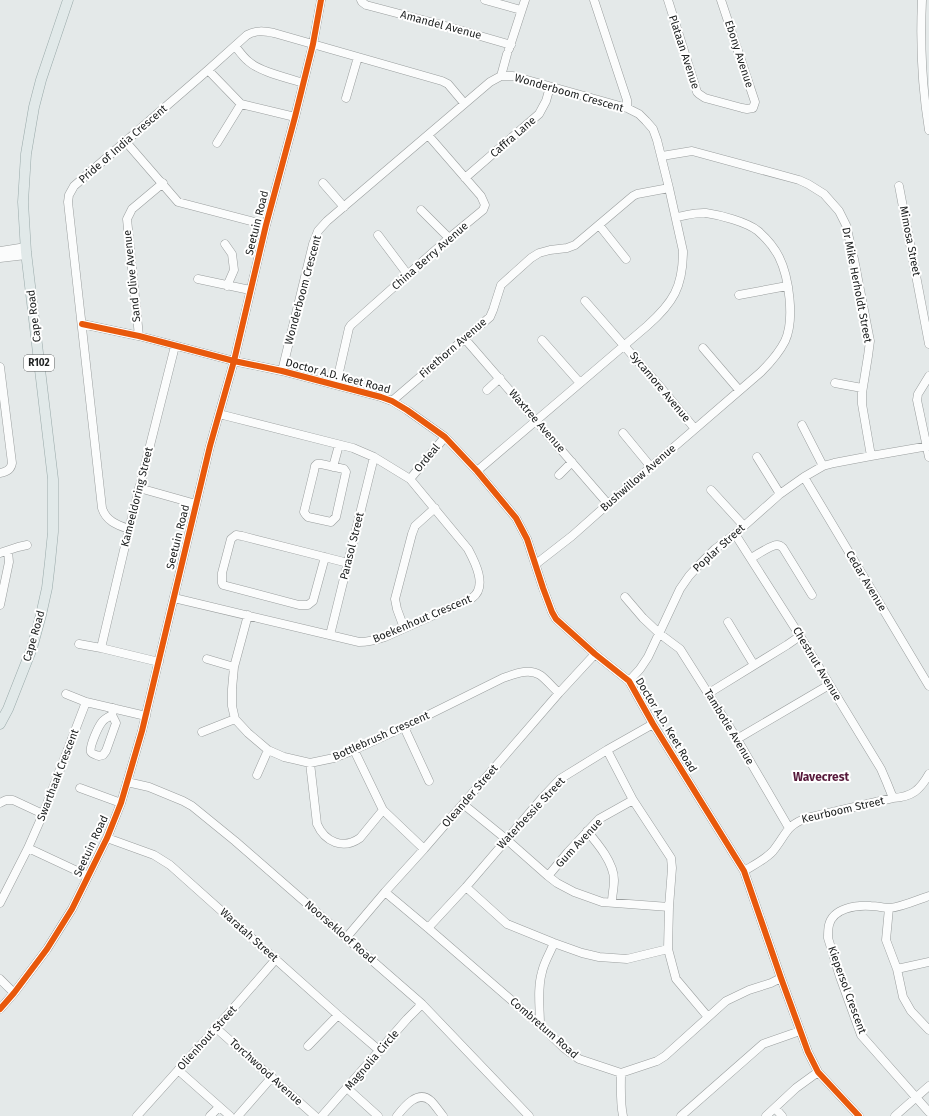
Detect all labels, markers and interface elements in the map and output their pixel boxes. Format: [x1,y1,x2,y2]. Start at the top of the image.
street label: Amandel Avenue [399,8,483,42]
street label: Plataan Avenue [666,13,702,91]
street label: Ebony Avenue [722,19,756,89]
street label: Wonderboom Crescent [513,71,625,115]
street label: Pride of India Crescent [76,102,170,186]
street label: Caffra Lane [488,114,538,160]
street label: Seetuin Road [243,189,271,257]
street label: Mimosa Street [897,205,923,277]
street label: China Berry Avenue [389,219,471,293]
street label: Dr Mike Herholdt Street [839,226,875,344]
street label: Sand Olive Avenue [121,229,143,323]
street label: Wonderboom Crescent [282,234,324,346]
street label: Cape Road [24,289,44,343]
street label: Firethorn Avenue [417,315,489,381]
street label: Sycamore Avenue [627,349,693,425]
road number: R102 [24,355,54,371]
street label: Doctor A.D. Keet Road [284,356,392,396]
street label: Waxtree Avenue [506,387,568,455]
street label: Ordeal [411,441,443,475]
street label: Bushwillow Avenue [598,442,678,514]
street label: Kameeldoring Street [118,446,156,548]
street label: Seetuin Road [164,503,192,571]
street label: Parasol Street [337,511,367,581]
street label: Poplar Street [690,521,748,575]
street label: Cedar Avenue [843,548,889,614]
street label: Boekenhout Crescent [371,592,473,646]
street label: Cape Road [20,609,48,663]
street label: Chestnut Avenue [790,625,844,703]
street label: Doctor A.D. Keet Road [633,675,699,775]
street label: Tambotie Avenue [701,687,757,767]
street label: Bottlebrush Crescent [331,709,431,763]
street label: Swarthaak Crescent [34,727,82,823]
street label: Oleander Street [439,762,501,830]
district label: Wavecrest [793,770,849,784]
street label: Waterbessie Street [494,774,568,852]
street label: Keurboom Street [800,794,886,826]
street label: Seetuin Road [71,813,111,879]
street label: Gum Avenue [553,816,605,870]
street label: Noorsekloof Road [302,898,378,966]
street label: Waratah Street [217,906,281,964]
street label: Kiepersol Crescent [825,944,869,1036]
street label: Combretum Road [507,995,581,1061]
street label: Olienhout Street [175,1003,239,1073]
street label: Magnolia Circle [342,1027,402,1093]
street label: Torchwood Avenue [227,1036,305,1108]

